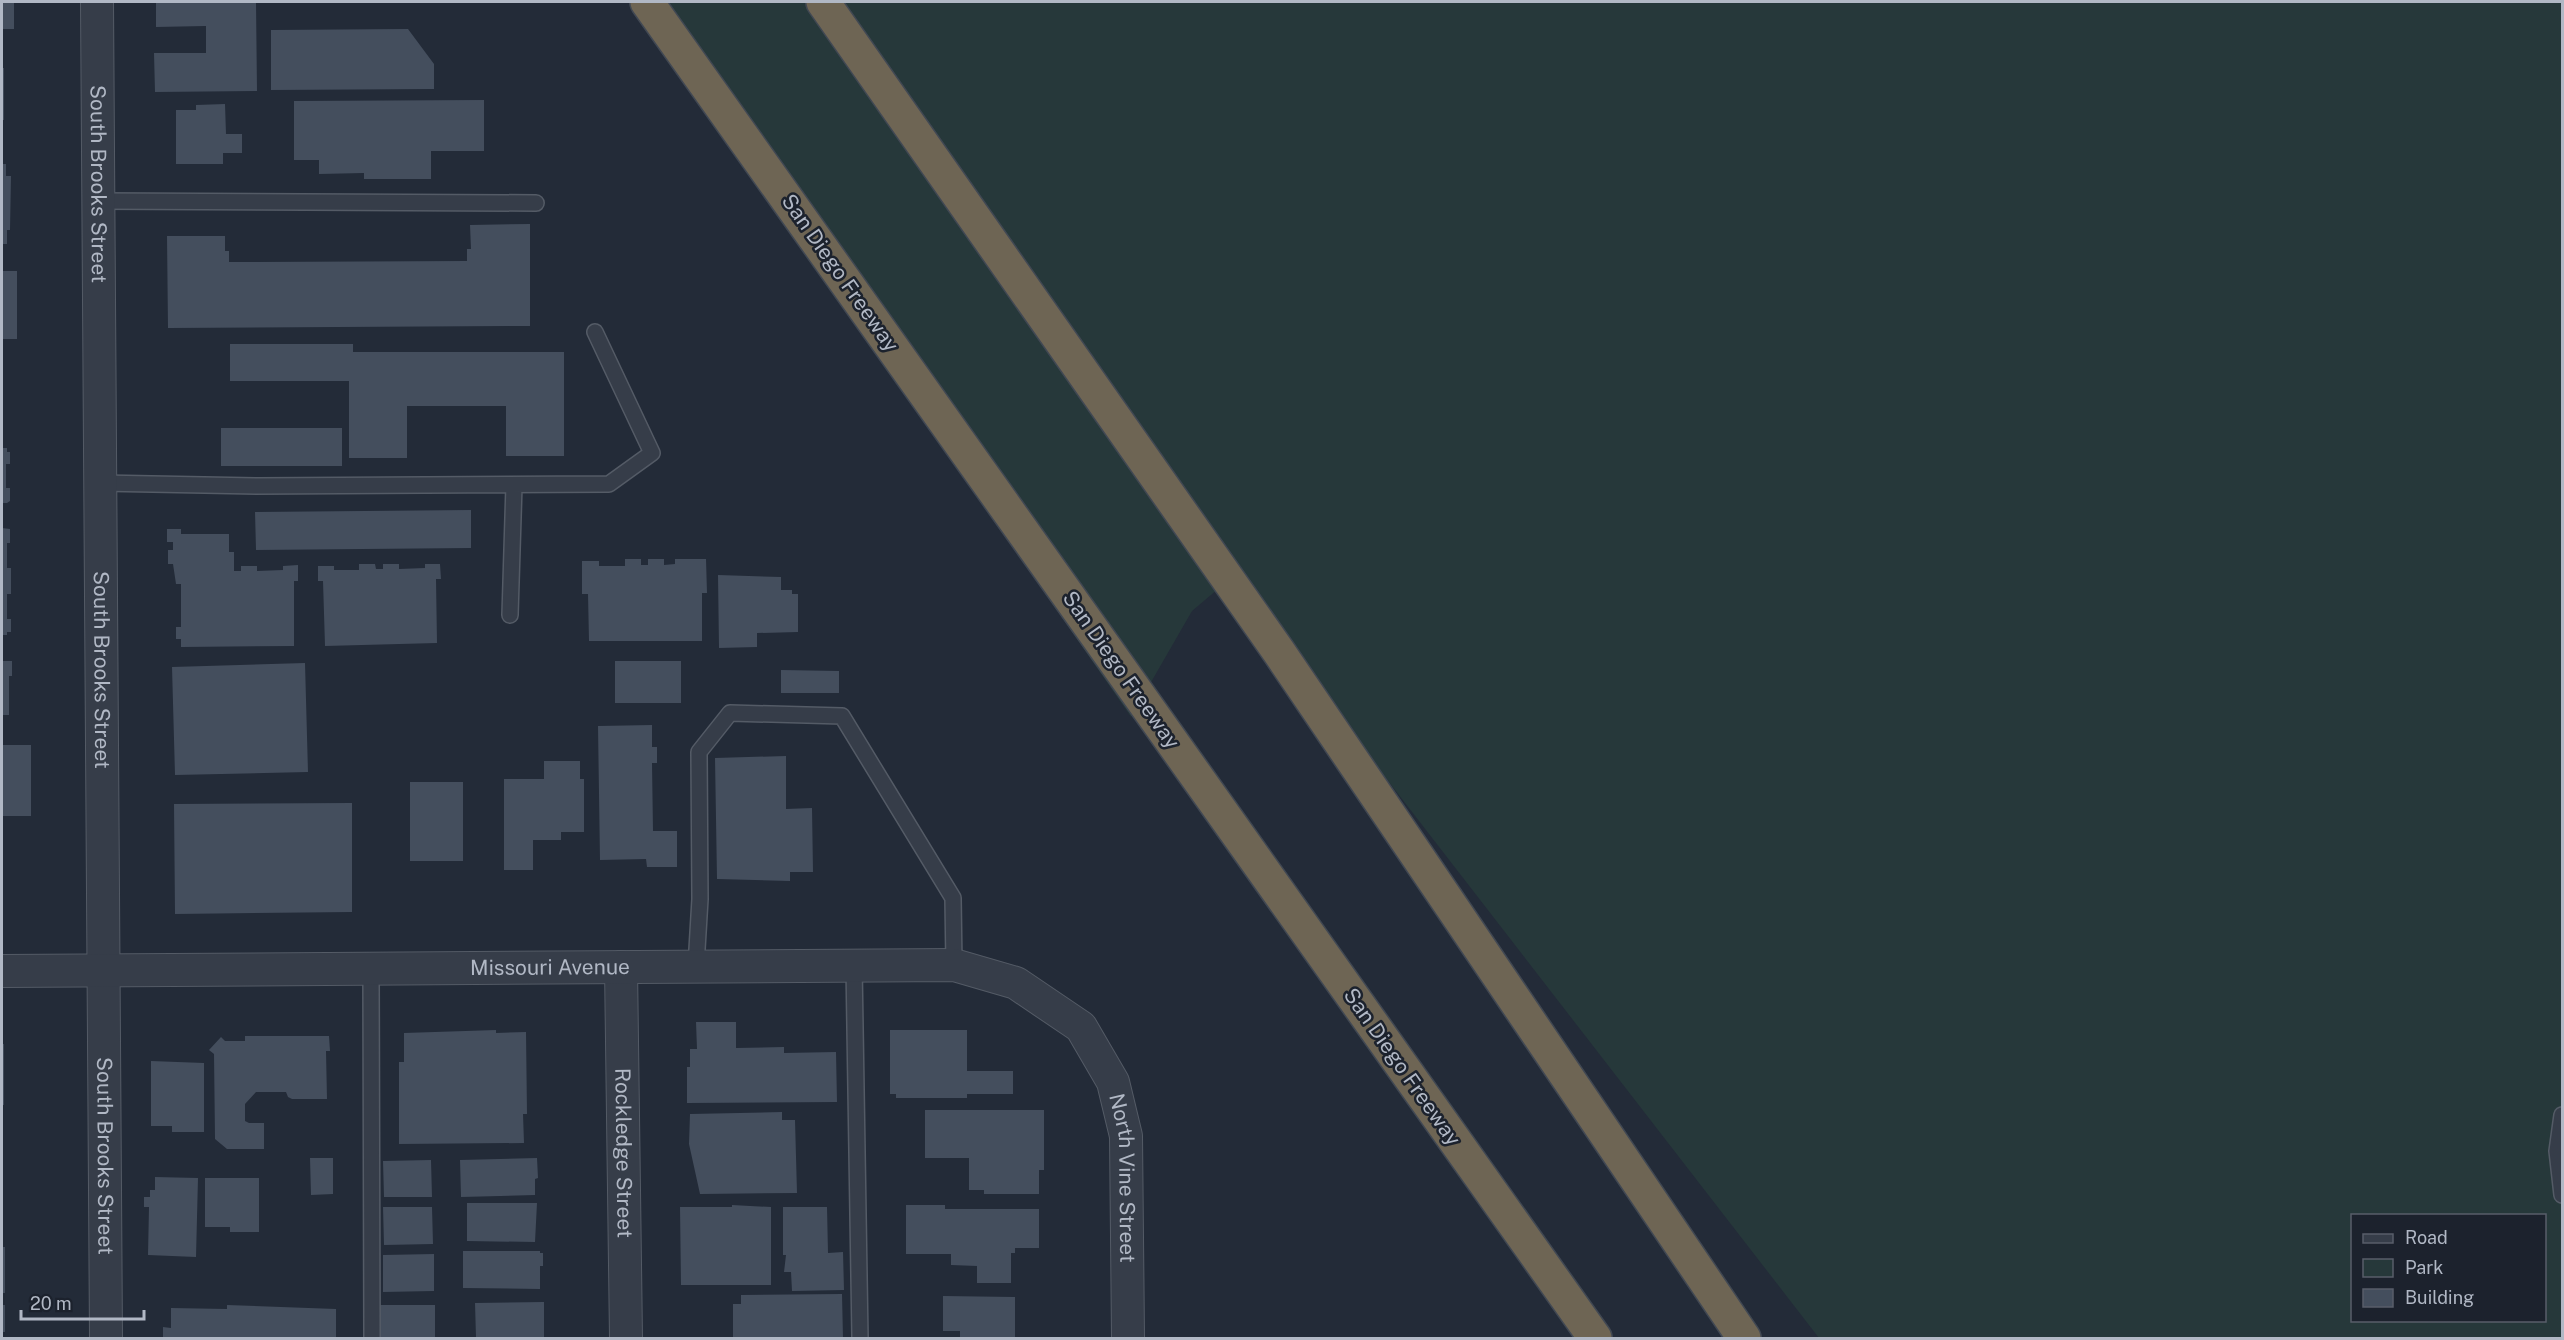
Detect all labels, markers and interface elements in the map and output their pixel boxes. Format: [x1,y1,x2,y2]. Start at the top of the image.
street label: South Brooks Street [86,85,112,283]
street label: San Diego Freeway [777,189,904,356]
street label: South Brooks Street [89,571,115,769]
street label: San Diego Freeway [1058,586,1185,753]
street label: Missouri Avenue [470,954,630,980]
street label: San Diego Freeway [1339,983,1466,1150]
street label: South Brooks Street [92,1057,118,1255]
street label: Rockledge Street [610,1068,638,1238]
street label: North Vine Street [1104,1091,1140,1263]
legend [2351,1214,2546,1322]
text: Road [2405,1227,2448,1248]
text: Park [2405,1257,2443,1278]
scale bar [21,1283,144,1321]
text: Building [2405,1287,2474,1308]
text: 20 m [30,1293,72,1314]

